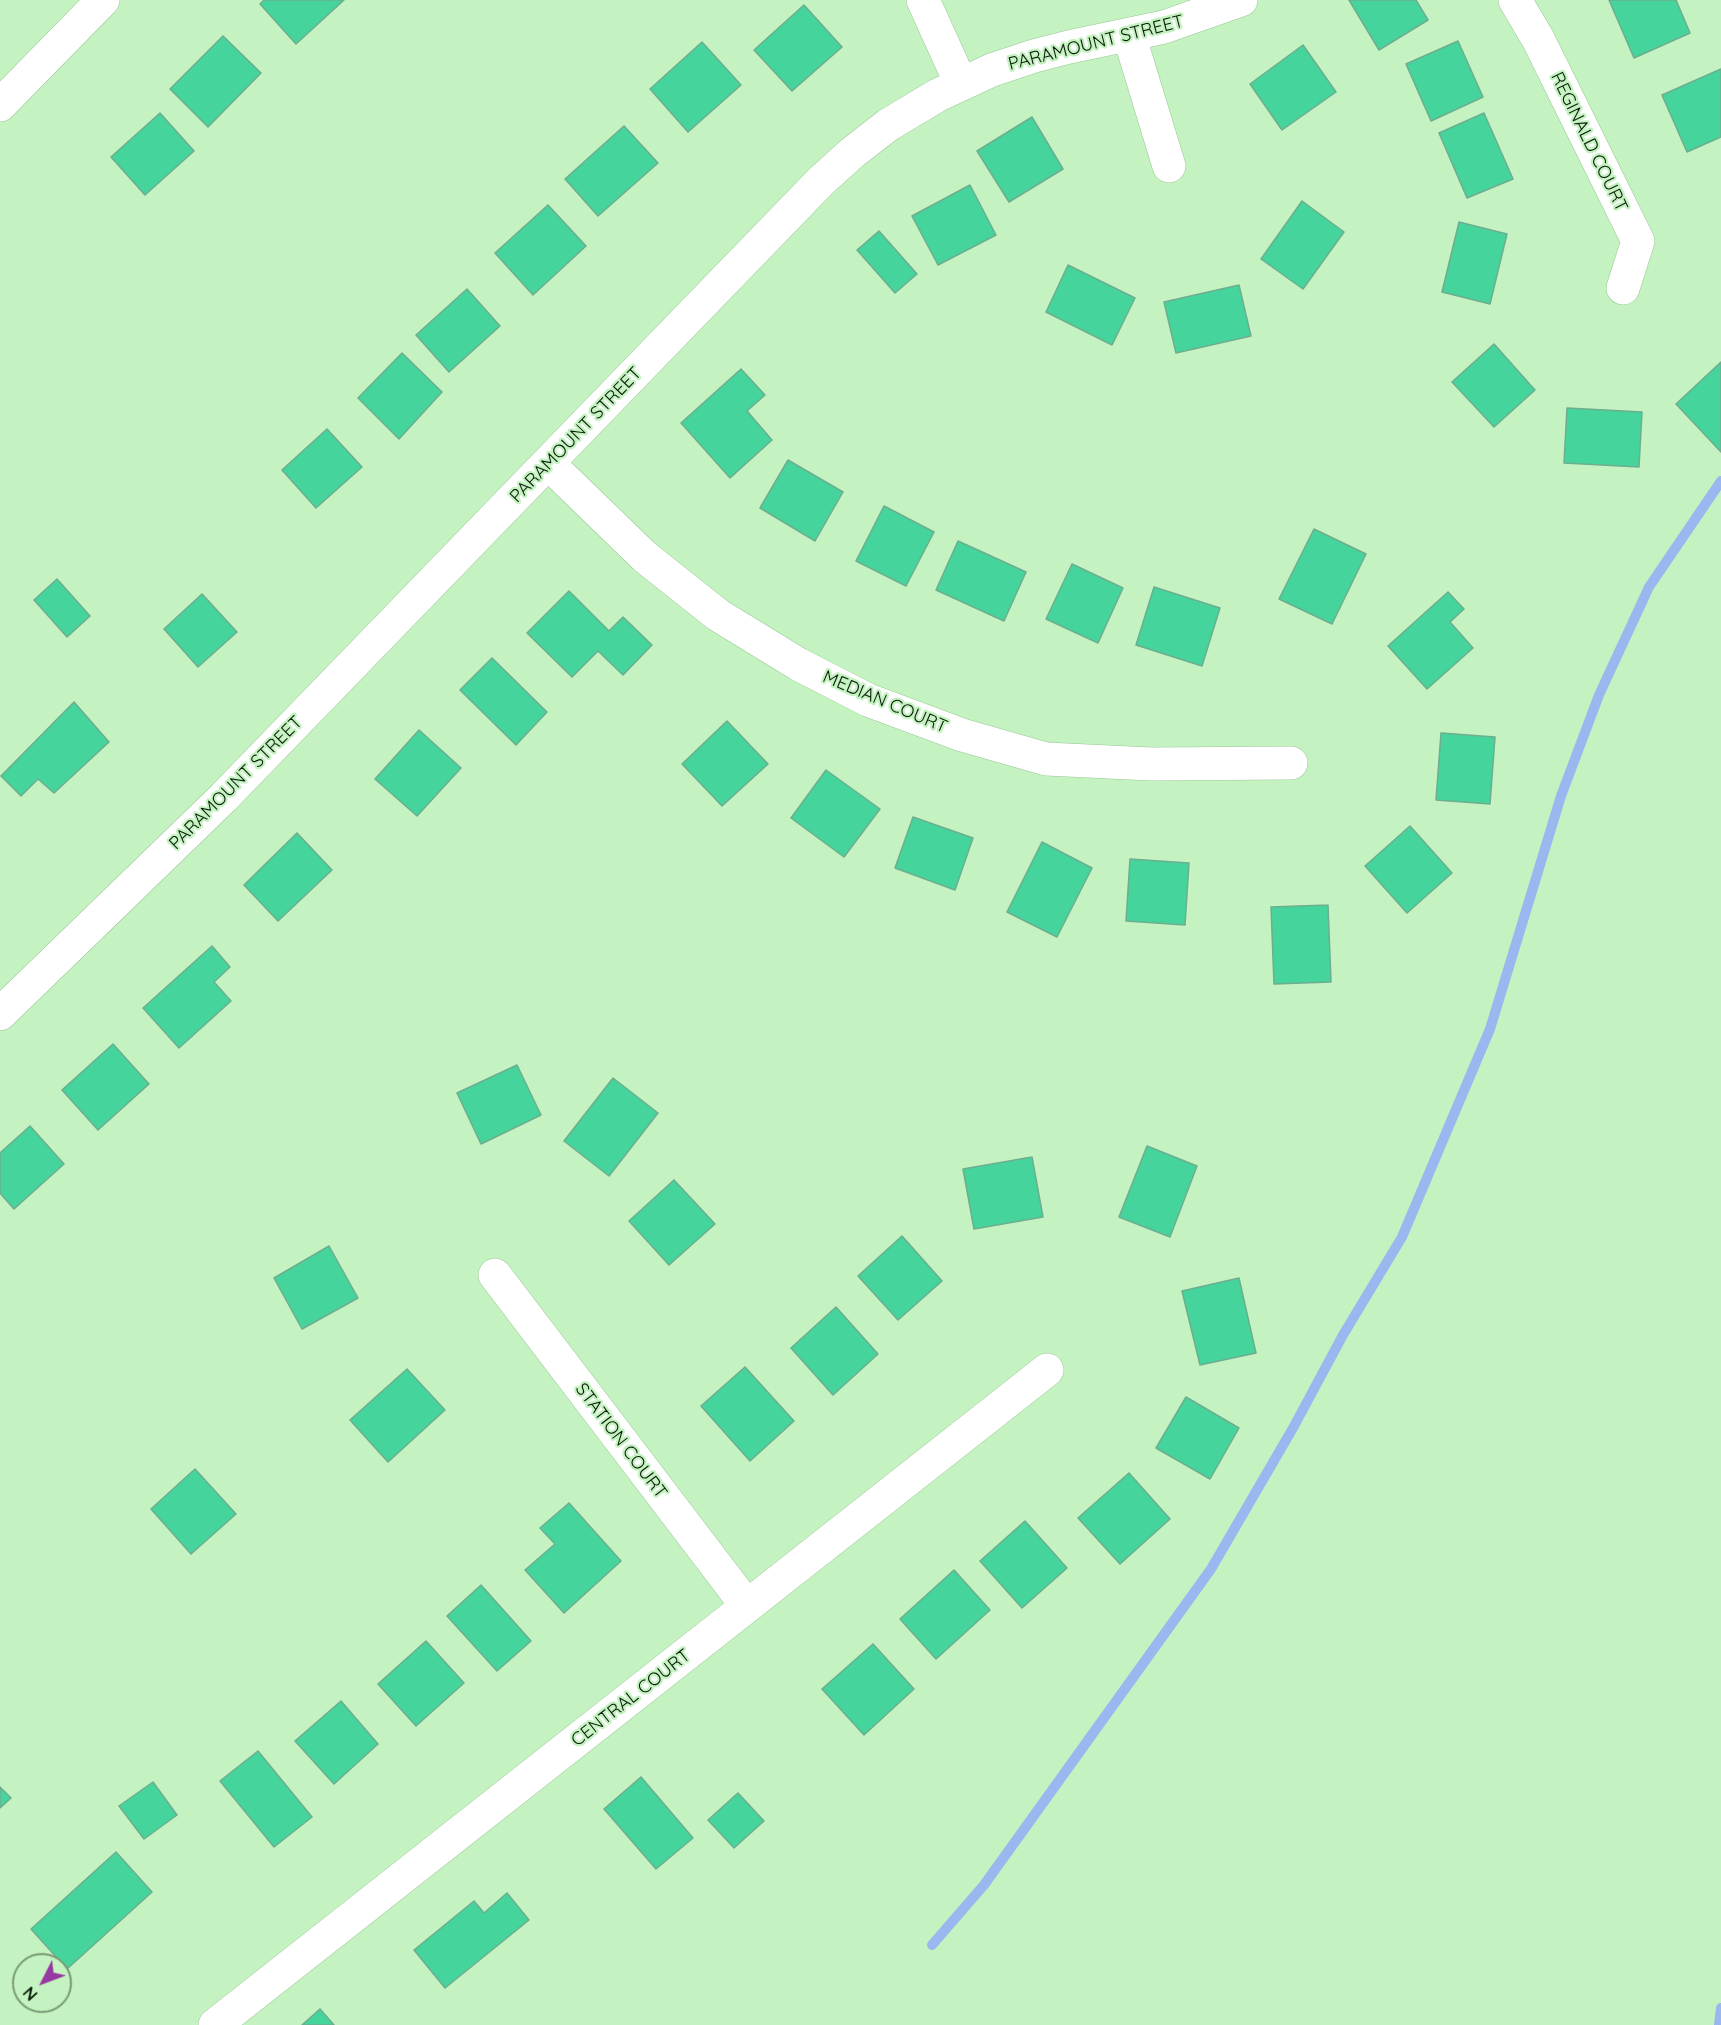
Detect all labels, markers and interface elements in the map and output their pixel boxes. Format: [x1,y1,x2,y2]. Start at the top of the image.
street label: PARAMOUNT STREET [1006,11,1186,75]
street label: REGINALD COURT [1546,69,1632,215]
street label: PARAMOUNT STREET [506,363,646,507]
street label: MEDIAN COURT [819,666,951,738]
street label: PARAMOUNT STREET [165,712,307,854]
street label: STATION COURT [571,1379,671,1503]
street label: CENTRAL COURT [567,1645,695,1751]
north arrow [12,1953,72,2013]
text: N [19,1983,41,2005]

